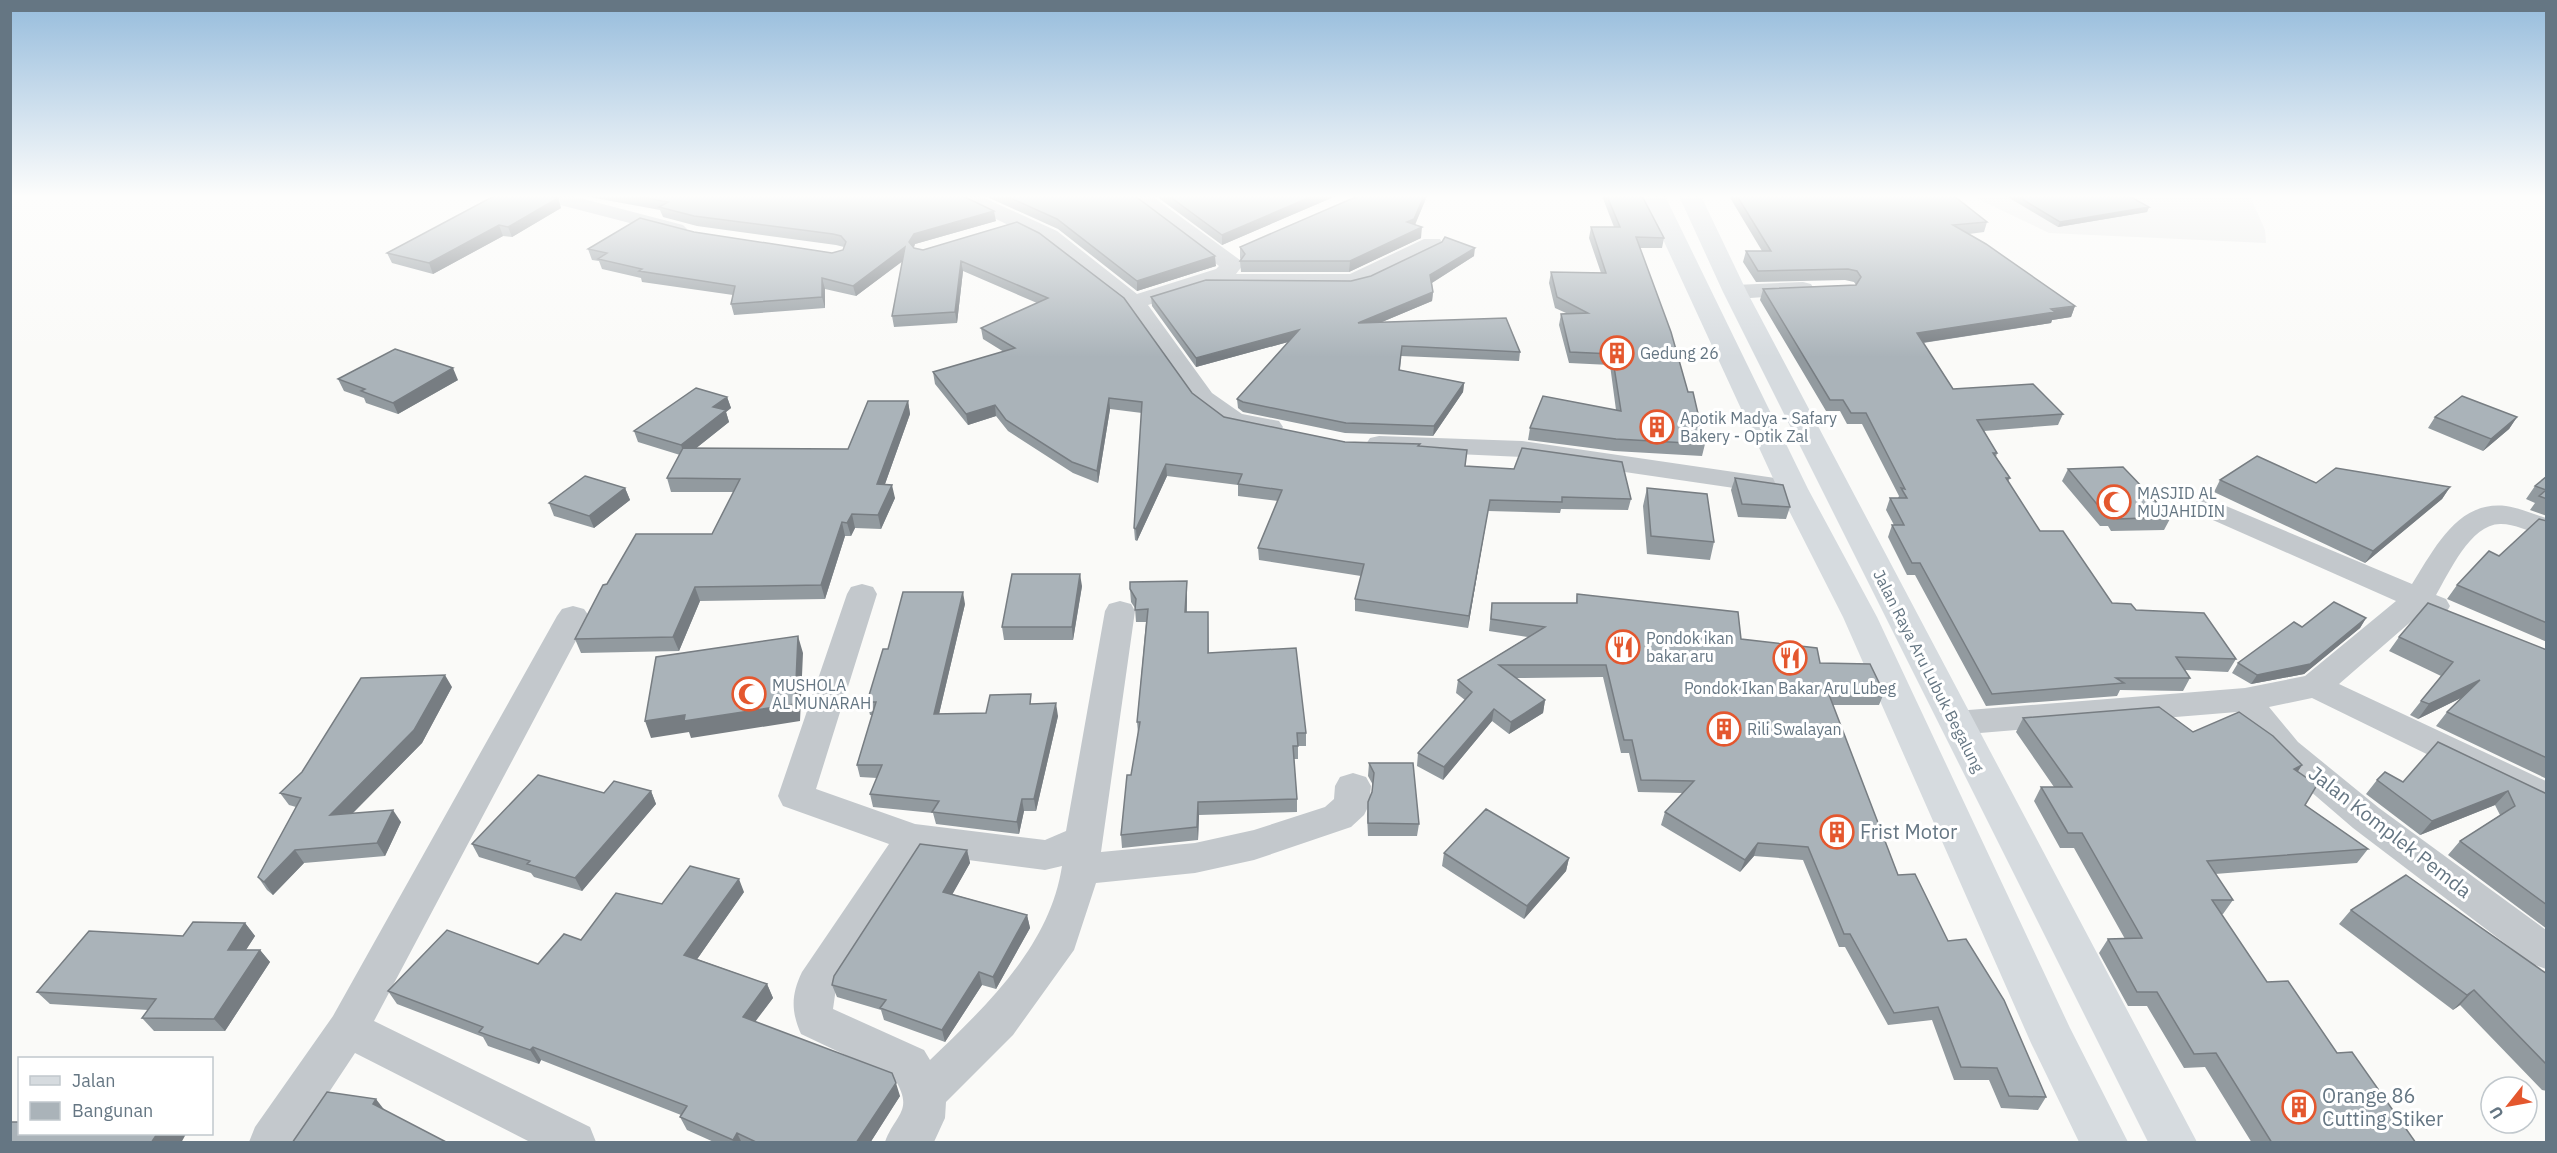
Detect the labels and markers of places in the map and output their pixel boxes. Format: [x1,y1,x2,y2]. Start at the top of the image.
building icon: Gedung 26 [1599,335,1635,371]
place label: Gedung 26 [1640,343,1719,363]
place label: Apotik Madya - Safary Bakery - Optik Zal [1680,408,1837,446]
building icon: Apotik Madya - Safary Bakery - Optik Zal [1639,409,1675,445]
place label: MASJID AL MUJAHIDIN [2137,483,2225,521]
mosque icon: MASJID AL MUJAHIDIN [2096,484,2132,520]
place label: Pondok ikan bakar aru [1646,628,1734,666]
restaurant icon: Pondok ikan bakar aru [1605,629,1641,665]
restaurant icon: Pondok Ikan Bakar Aru Lubeg [1772,640,1808,676]
place label: MUSHOLA AL MUNARAH [772,675,871,713]
mosque icon: MUSHOLA AL MUNARAH [731,676,767,712]
place label: Pondok Ikan Bakar Aru Lubeg [1684,678,1897,698]
building icon: Rili Swalayan [1706,711,1742,747]
place label: Rili Swalayan [1747,719,1842,739]
building icon: Frist Motor [1819,814,1855,850]
place label: Frist Motor [1860,818,1957,845]
place label: Orange 86 Cutting Stiker [2322,1082,2443,1132]
building icon: Orange 86 Cutting Stiker [2281,1089,2317,1125]

